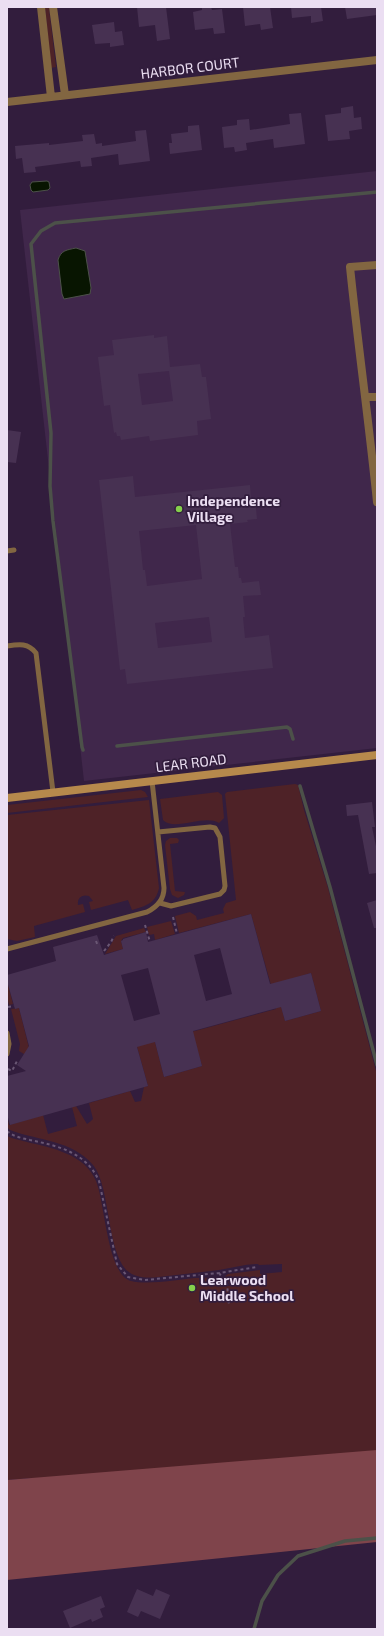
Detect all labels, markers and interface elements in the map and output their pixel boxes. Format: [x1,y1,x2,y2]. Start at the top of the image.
street label: HARBOR COURT [139,53,240,82]
place label: Independence Village [187,492,280,525]
marker: Independence Village [174,504,184,514]
street label: LEAR ROAD [154,750,227,775]
place label: Learwood Middle School [200,1271,294,1304]
marker: Learwood Middle School [187,1283,197,1293]

